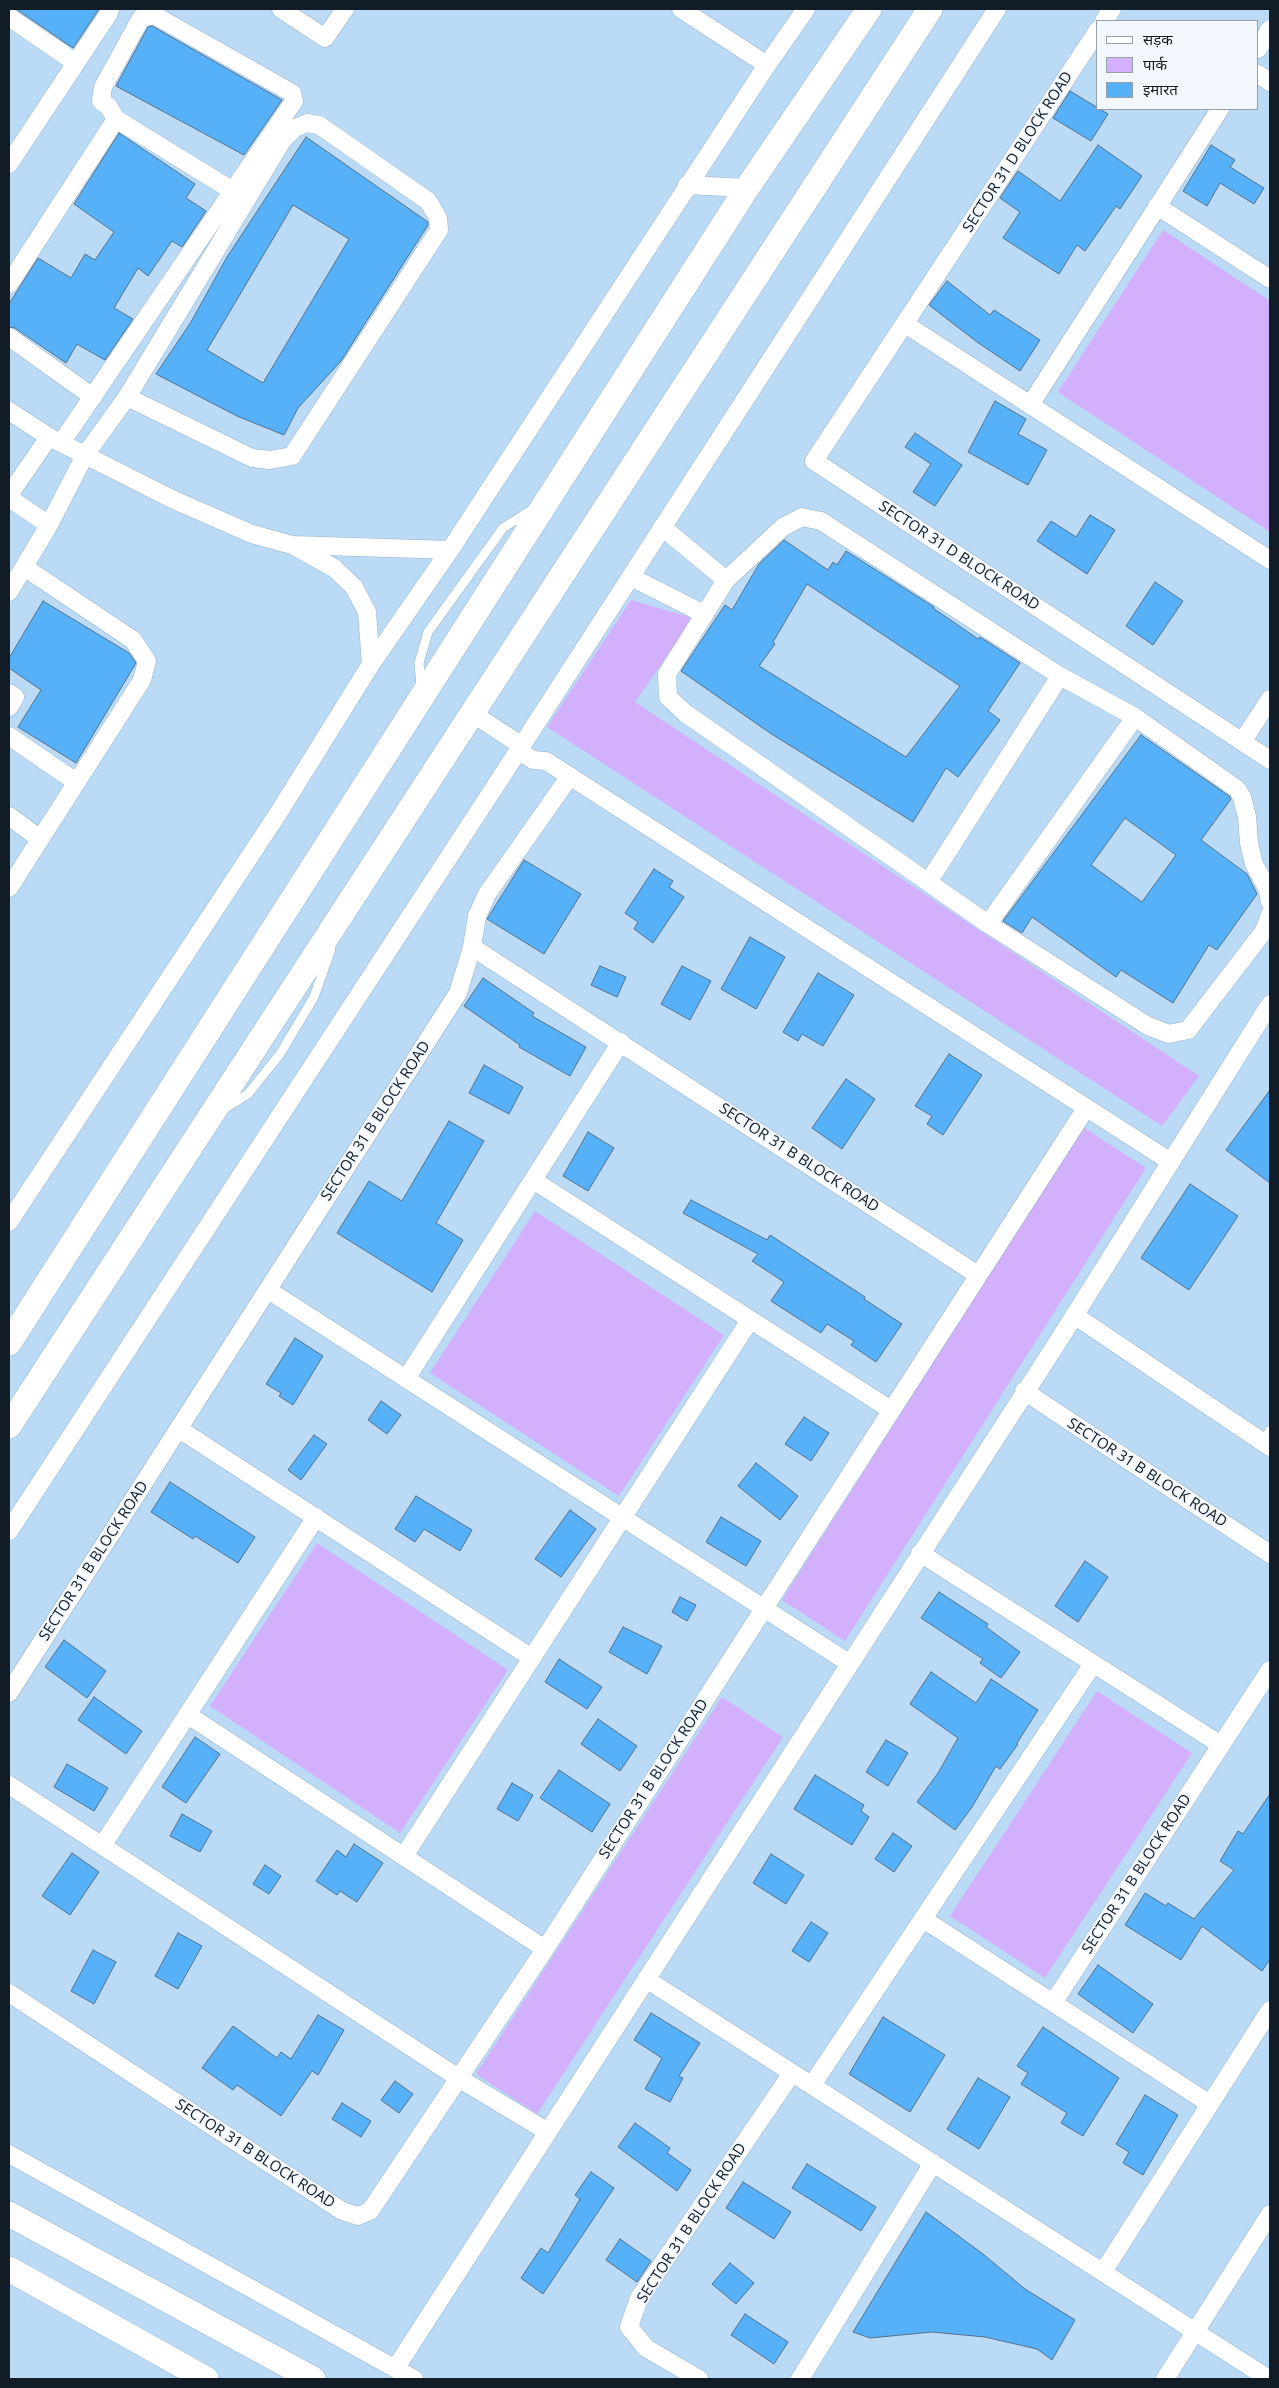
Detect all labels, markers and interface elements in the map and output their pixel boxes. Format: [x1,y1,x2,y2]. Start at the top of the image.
legend [1096,20,1259,110]
text: सड़क [1143,29,1173,49]
text: पार्क [1143,54,1167,74]
street label: SECTOR 31 D BLOCK ROAD [959,68,1077,236]
text: इमारत [1143,79,1178,99]
street label: SECTOR 31 D BLOCK ROAD [875,497,1043,615]
street label: SECTOR 31 B BLOCK ROAD [318,1038,434,1204]
street label: SECTOR 31 B BLOCK ROAD [716,1100,882,1216]
street label: SECTOR 31 B BLOCK ROAD [1064,1415,1230,1531]
street label: SECTOR 31 B BLOCK ROAD [36,1478,152,1644]
street label: SECTOR 31 B BLOCK ROAD [596,1696,712,1862]
street label: SECTOR 31 B BLOCK ROAD [1079,1791,1195,1957]
street label: SECTOR 31 B BLOCK ROAD [172,2096,338,2212]
street label: SECTOR 31 B BLOCK ROAD [634,2140,750,2306]

